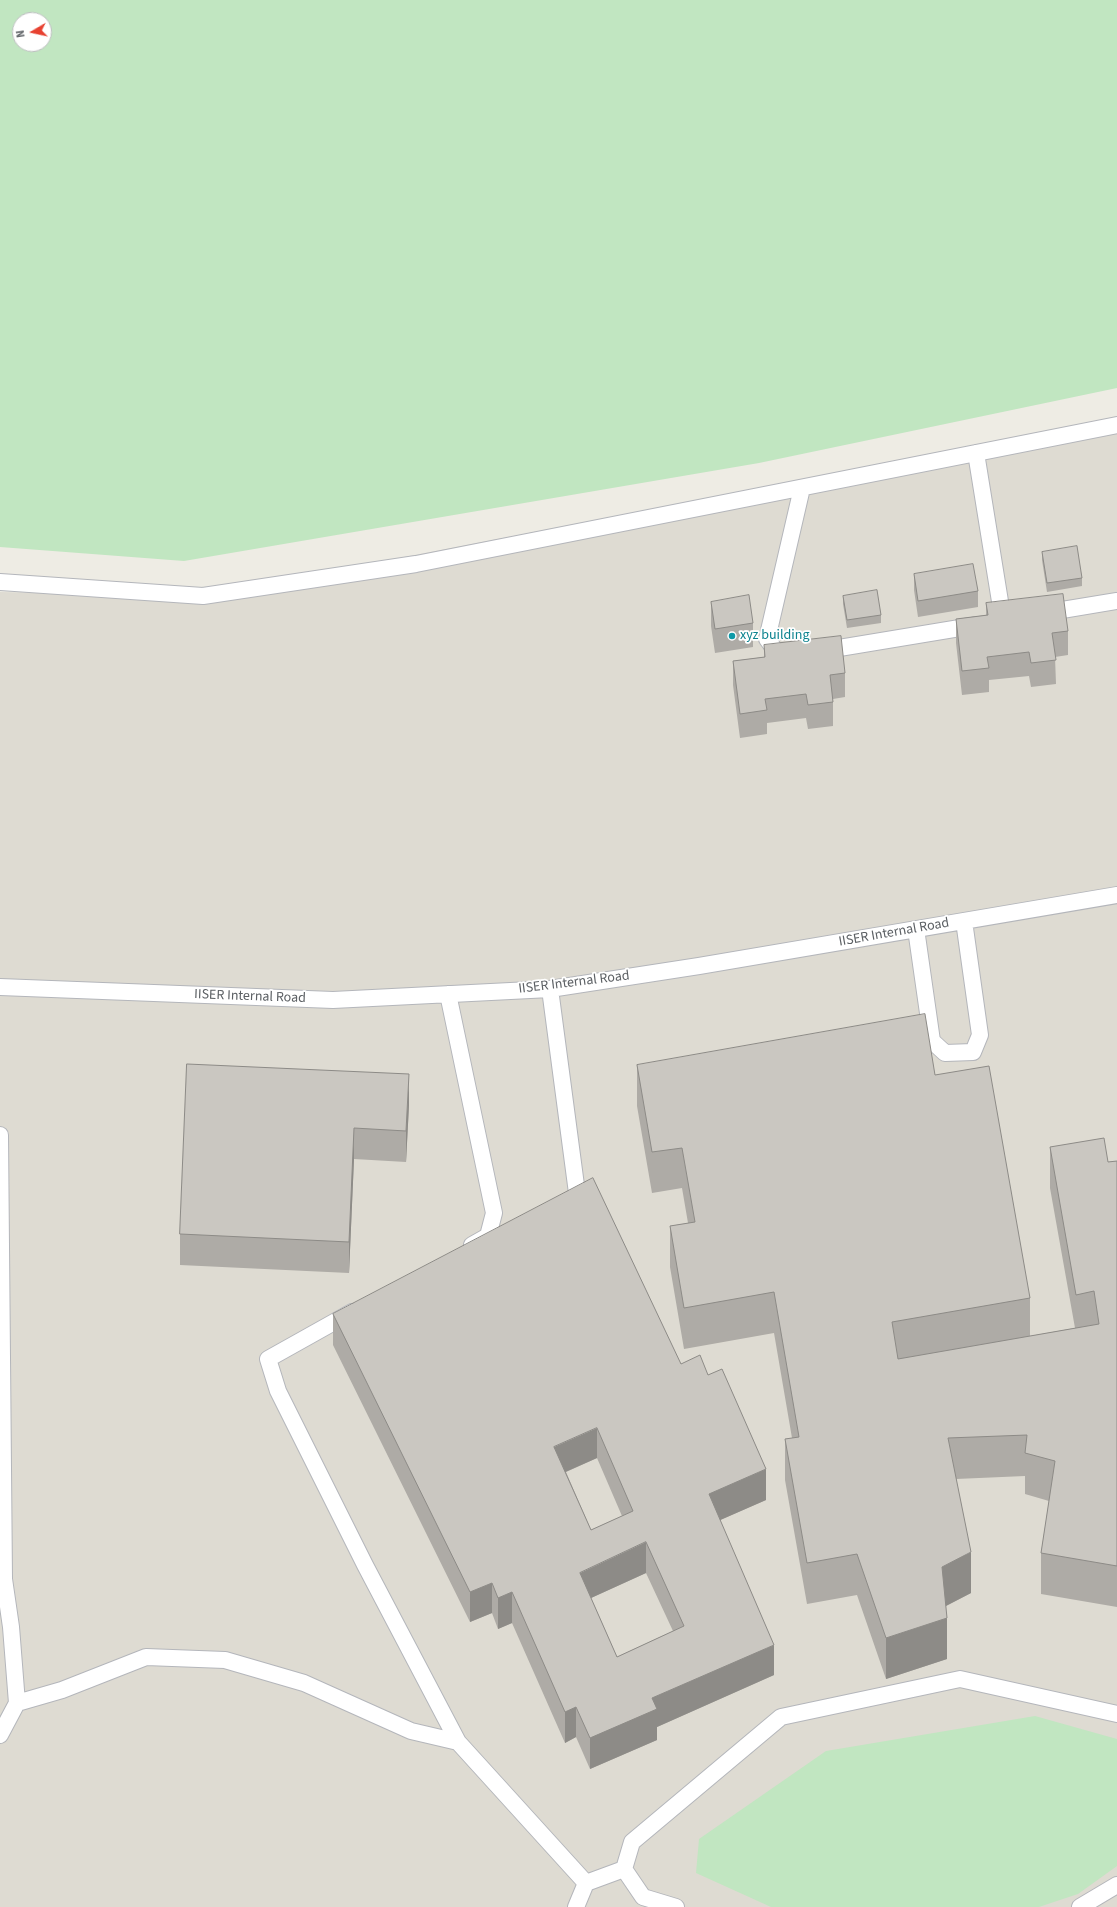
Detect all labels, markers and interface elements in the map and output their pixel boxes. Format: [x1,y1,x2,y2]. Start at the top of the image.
north arrow [12,12,52,52]
text: N [13,29,29,39]
place label: xyz building [740,628,809,644]
marker: xyz building [727,631,737,641]
street label: IISER Internal Road [837,915,951,951]
street label: IISER Internal Road [517,968,631,998]
street label: IISER Internal Road [194,987,306,1007]

